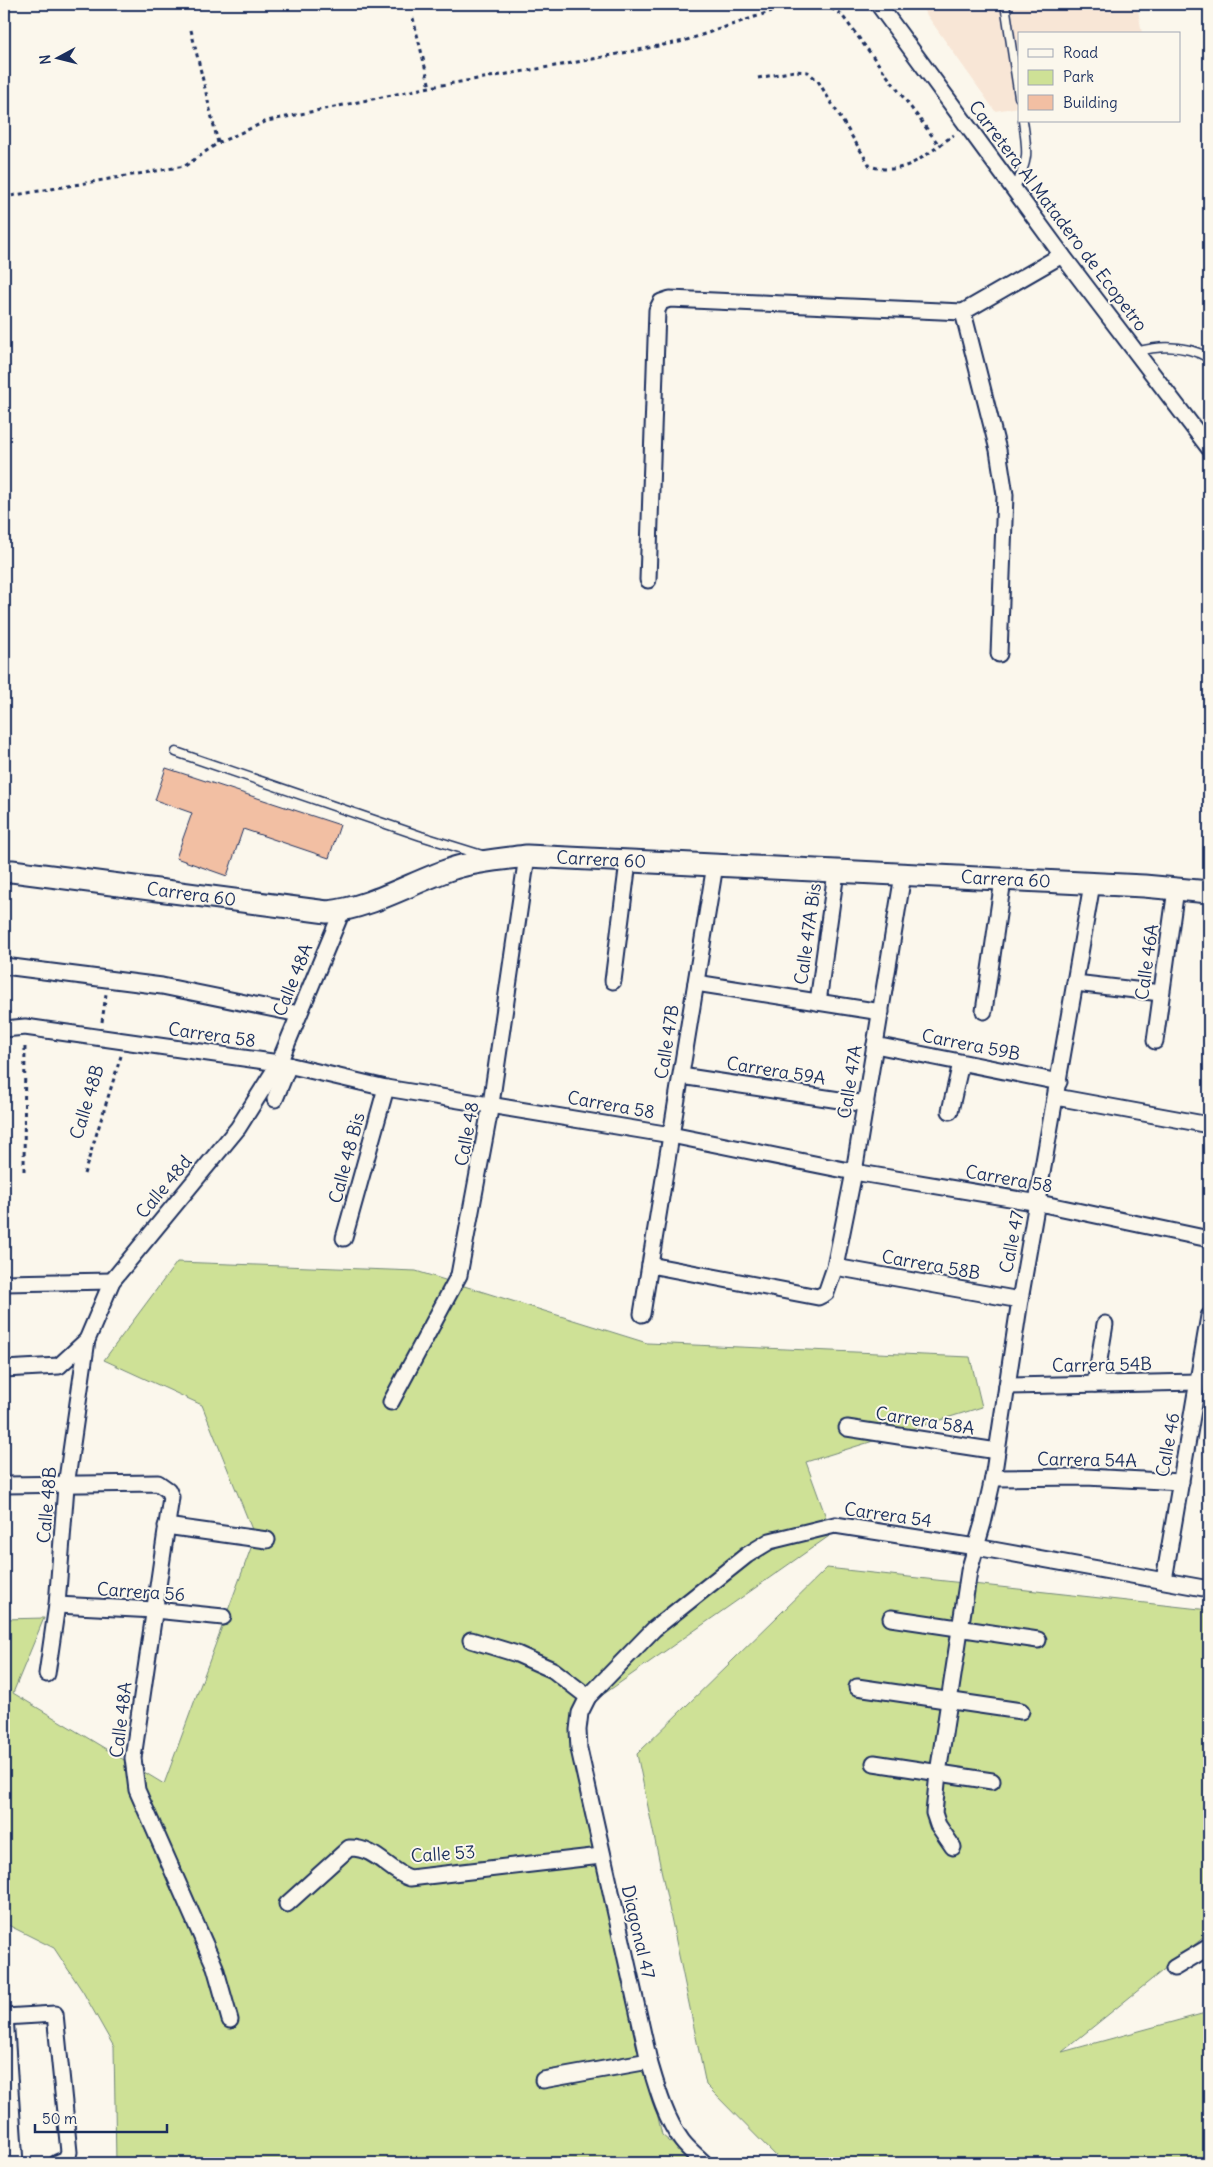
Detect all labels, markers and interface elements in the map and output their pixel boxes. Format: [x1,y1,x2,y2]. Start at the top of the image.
north arrow [32,32,82,82]
legend [1018,32,1180,122]
text: Road [1063,43,1098,62]
text: N [36,54,55,65]
text: Park [1063,67,1094,86]
text: Building [1063,93,1118,112]
street label: Carretera Al Matadero de Ecopetro [964,96,1153,336]
street label: Carrera 60 [556,845,647,873]
street label: Carrera 60 [960,865,1051,892]
street label: Carrera 60 [145,877,238,911]
street label: Calle 47A Bis [789,882,826,986]
street label: Calle 46A [1130,923,1163,1001]
street label: Calle 48A [268,940,318,1020]
street label: Calle 47B [649,1003,684,1081]
street label: Carrera 58 [167,1017,257,1052]
street label: Carrera 59B [920,1024,1022,1065]
street label: Calle 47A [832,1043,867,1120]
street label: Carrera 59A [725,1051,827,1090]
street label: Calle 48B [64,1062,109,1142]
street label: Carrera 58 [566,1086,657,1123]
street label: Calle 48 [450,1100,483,1168]
street label: Calle 48 Bis [323,1110,370,1206]
street label: Calle 48d [131,1150,197,1223]
street label: Carrera 58 [964,1160,1055,1197]
street label: Calle 47 [994,1209,1029,1275]
street label: Carrera 58B [880,1244,982,1285]
street label: Carrera 54B [1052,1352,1152,1377]
street label: Carrera 58A [874,1401,976,1440]
street label: Calle 46 [1151,1411,1184,1479]
street label: Carrera 54A [1037,1447,1137,1472]
street label: Calle 48B [32,1466,61,1544]
street label: Carrera 54 [843,1497,933,1532]
street label: Carrera 56 [96,1577,186,1606]
street label: Calle 48A [104,1681,137,1759]
street label: Calle 53 [410,1840,476,1867]
street label: Diagonal 47 [617,1883,660,1981]
scale bar [35,2102,168,2134]
text: 50 m [42,2109,77,2128]

